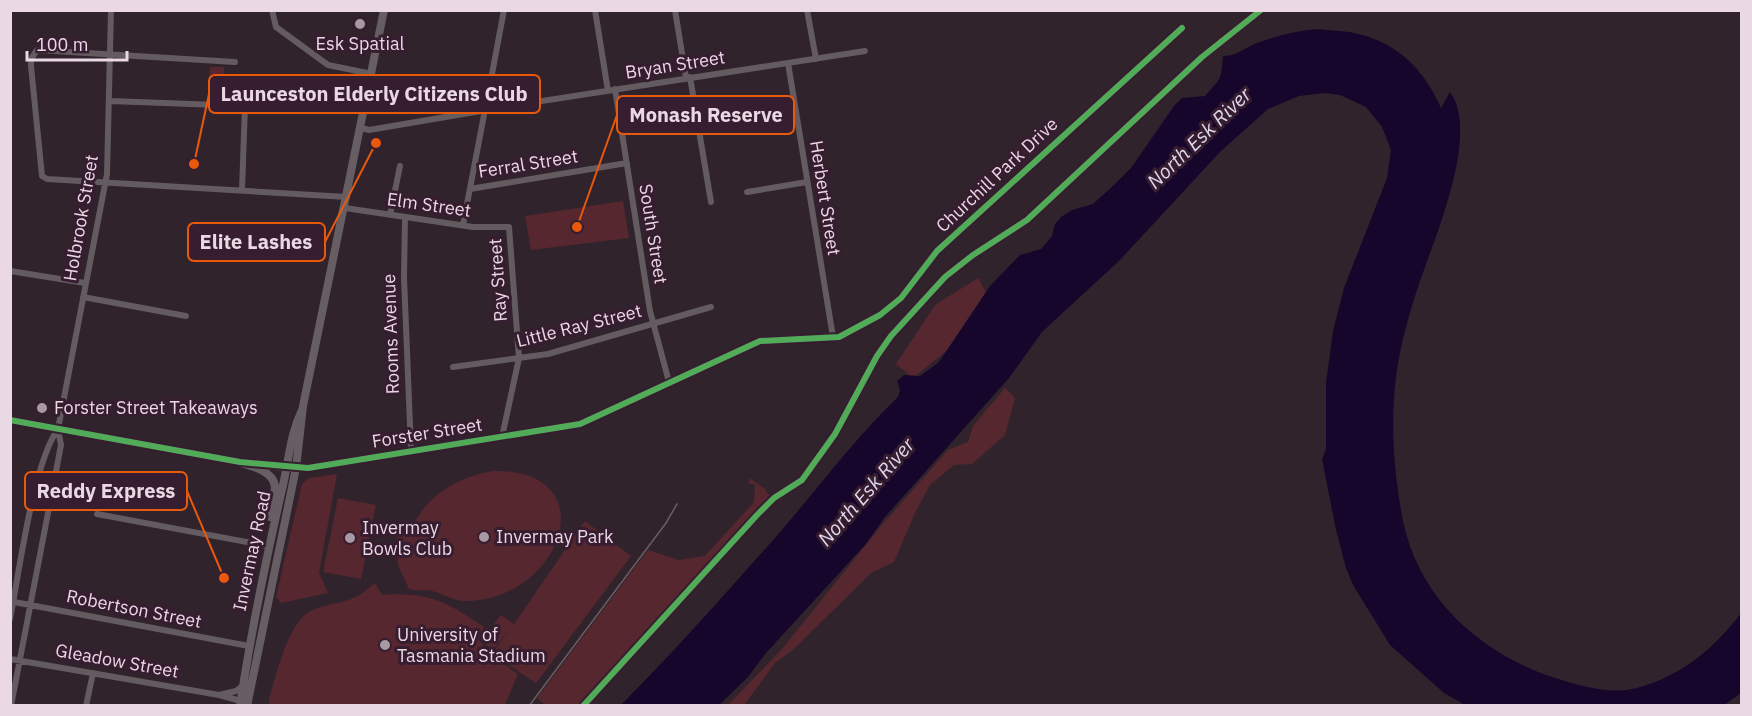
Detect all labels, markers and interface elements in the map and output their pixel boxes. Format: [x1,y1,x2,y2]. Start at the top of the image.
marker: Esk Spatial [353,17,367,31]
scale bar [27,24,128,62]
place label: Esk Spatial [316,32,405,55]
text: 100 m [36,33,88,56]
street label: Bryan Street [623,45,726,84]
callout: Launceston Elderly Citizens Club [209,75,540,113]
text: Launceston Elderly Citizens Club [220,80,528,107]
water label: North Esk River [1141,81,1257,194]
callout: Monash Reserve [617,96,794,134]
text: Monash Reserve [629,101,783,128]
street label: Churchill Park Drive [931,112,1062,237]
street label: Herbert Street [805,139,846,257]
street label: Ferral Street [476,144,579,183]
street label: Holbrook Street [58,153,103,283]
street label: South Street [634,182,673,286]
street label: Elm Street [386,187,473,222]
callout: Elite Lashes [188,223,325,261]
text: Elite Lashes [200,228,312,255]
street label: Ray Street [483,238,512,322]
street label: Rooms Avenue [377,273,404,395]
street label: Little Ray Street [514,299,644,352]
place label: Forster Street Takeaways [54,396,258,419]
marker: Forster Street Takeaways [35,401,49,415]
street label: Forster Street [370,412,484,453]
water label: North Esk River [811,431,921,552]
callout: Reddy Express [25,472,187,510]
text: Reddy Express [37,477,175,504]
street label: Invermay Road [228,489,275,613]
place label: Invermay Bowls Club [362,516,452,560]
place label: Invermay Park [496,525,614,548]
marker: Invermay Park [477,530,491,544]
marker: Invermay Bowls Club [343,531,357,545]
street label: Robertson Street [64,584,204,633]
place label: University of Tasmania Stadium [397,623,546,667]
street label: Gleadow Street [54,638,181,683]
marker: University of Tasmania Stadium [378,638,392,652]

